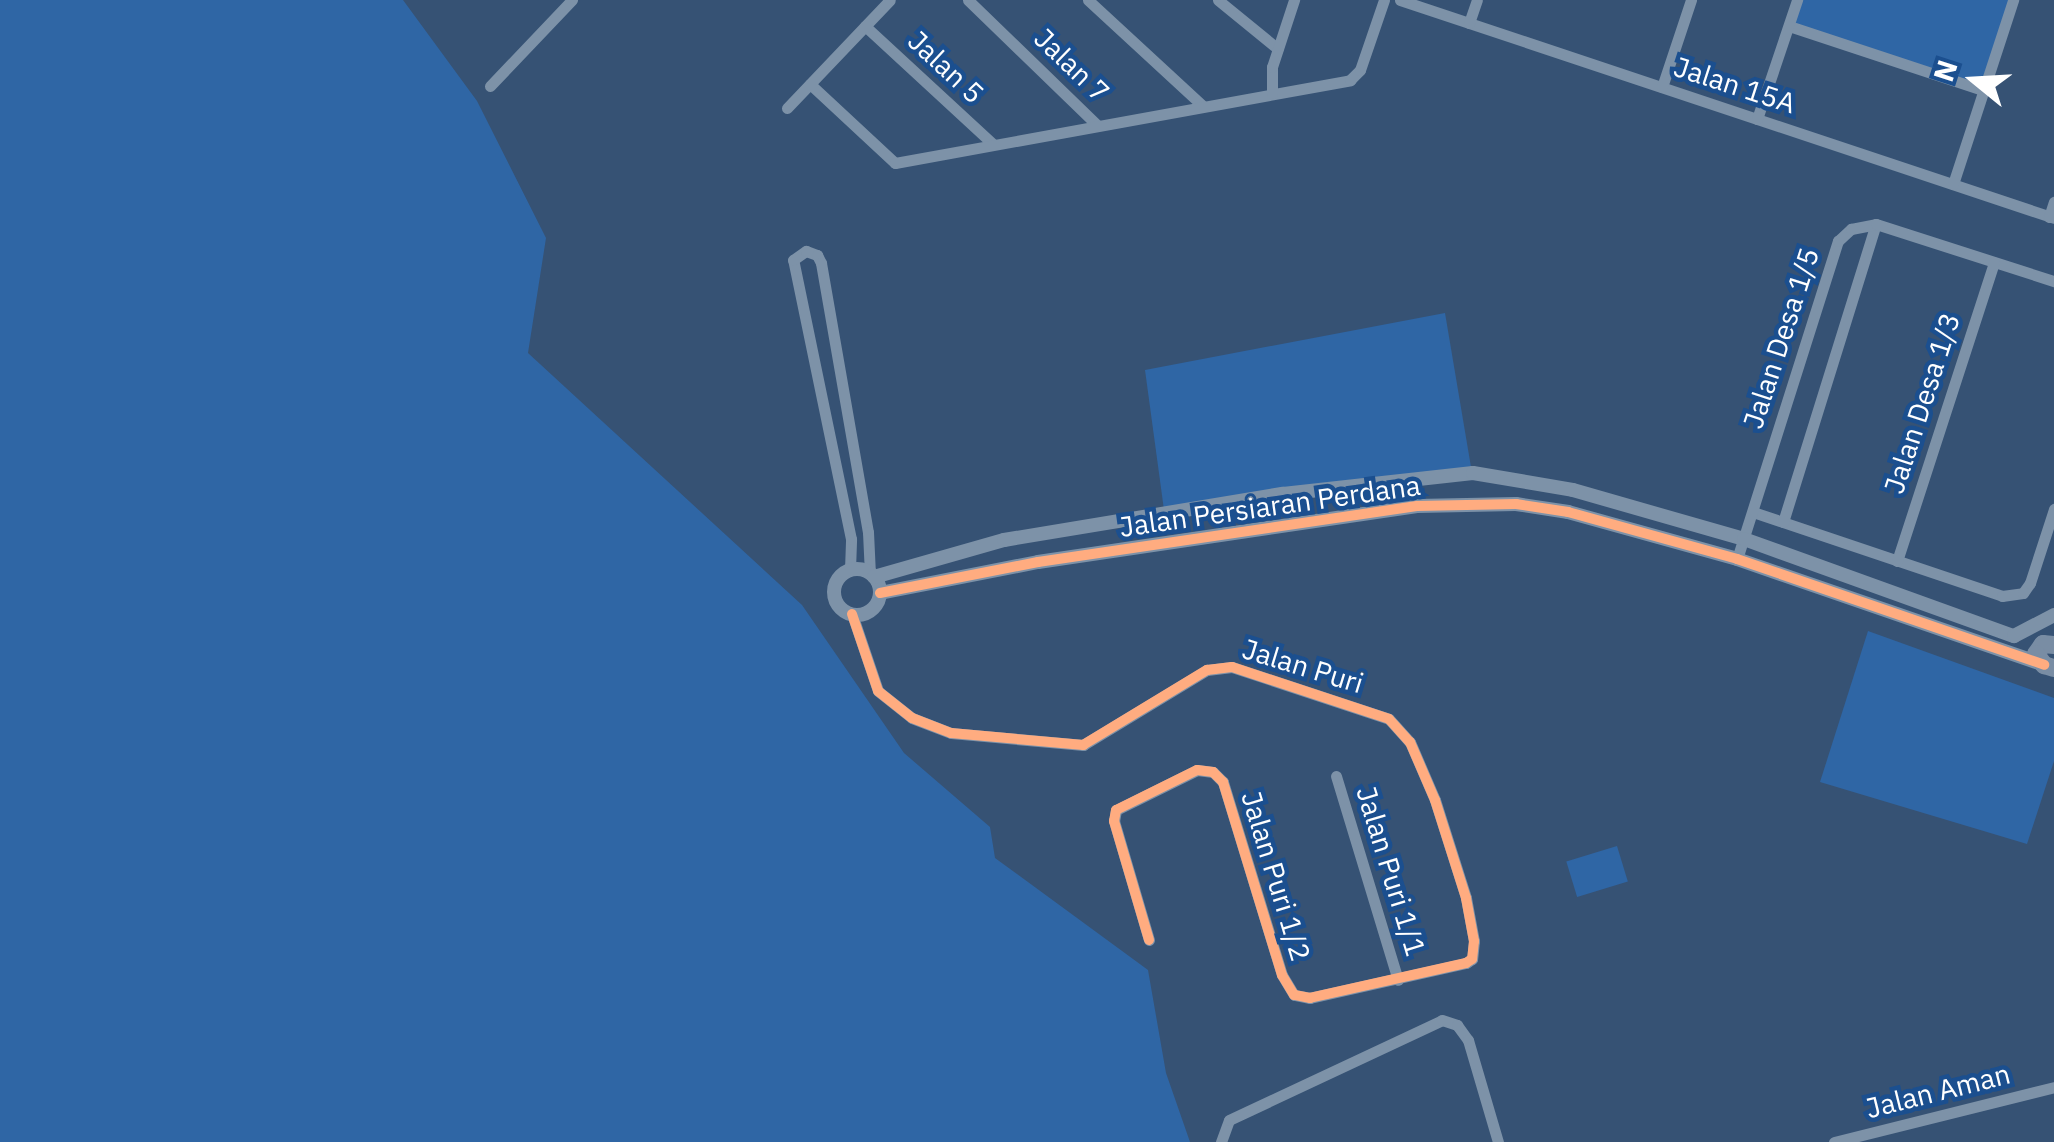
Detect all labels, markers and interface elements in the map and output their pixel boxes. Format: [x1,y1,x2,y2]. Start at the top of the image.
street label: Jalan 7 [1028,21,1116,109]
street label: Jalan 5 [901,24,991,110]
north arrow [1924,30,2024,130]
street label: Jalan 15A [1670,50,1800,120]
text: N [1924,55,1966,86]
street label: Jalan Desa 1/5 [1736,243,1826,433]
street label: Jalan Desa 1/3 [1877,308,1967,498]
street label: Jalan Persiaran Perdana [1117,468,1423,544]
street label: Jalan Puri [1239,632,1367,700]
street label: Jalan Puri 1/1 [1349,782,1433,960]
street label: Jalan Puri 1/2 [1234,787,1318,965]
street label: Jalan Aman [1862,1057,2014,1125]

